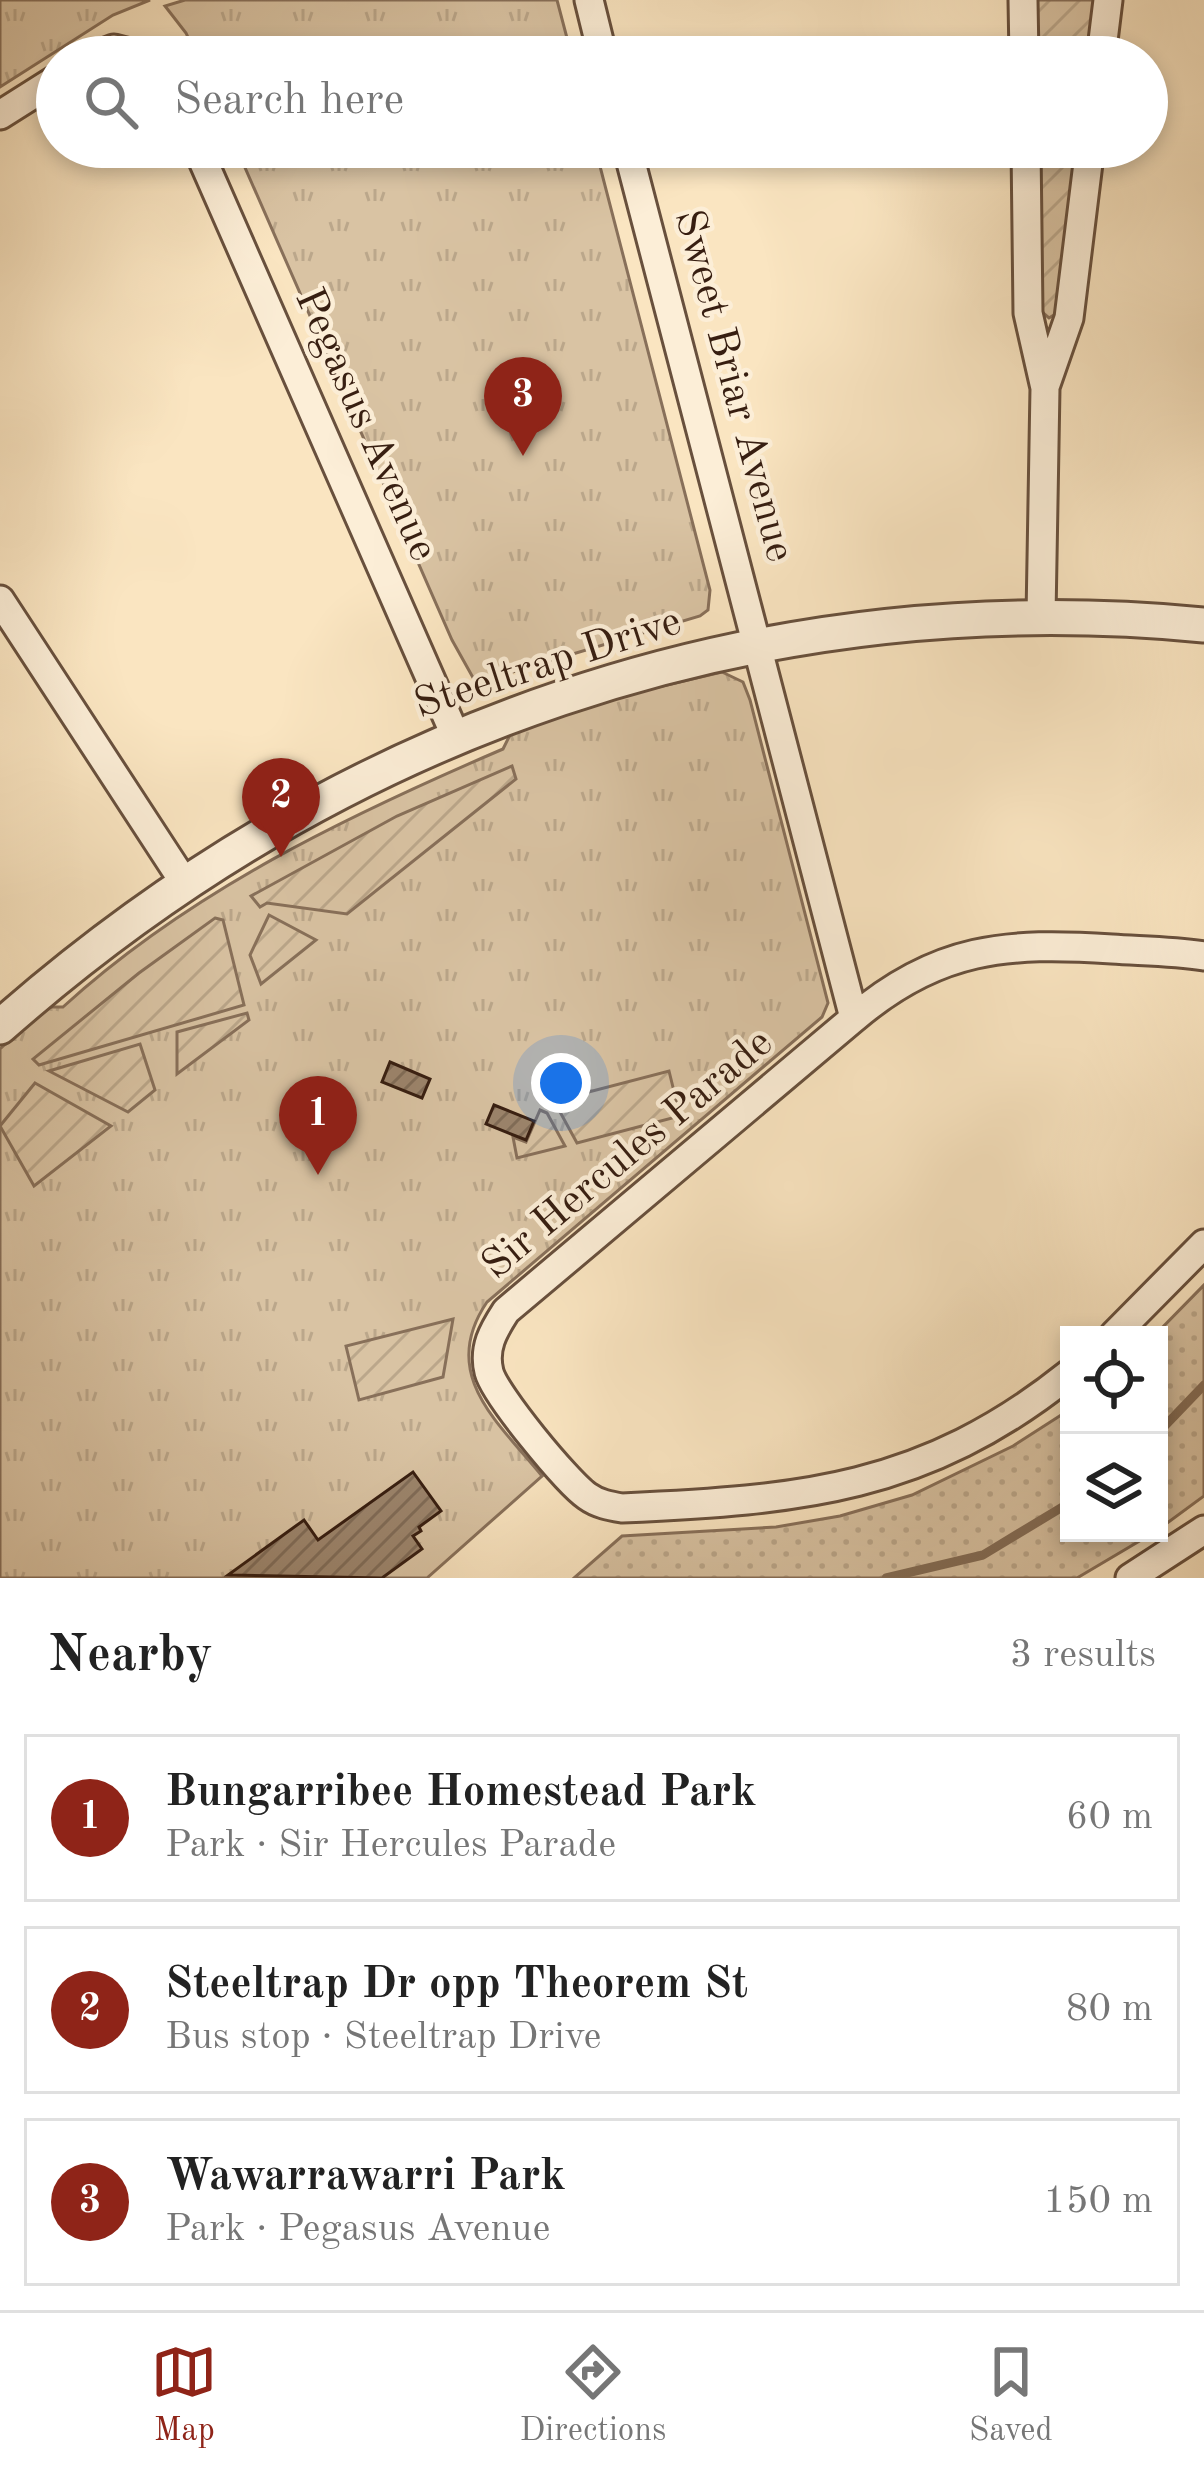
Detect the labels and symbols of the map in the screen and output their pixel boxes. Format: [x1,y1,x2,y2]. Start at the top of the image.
street label: Sweet Briar Avenue [666,206,800,566]
street label: Pegasus Avenue [286,283,444,567]
pin: 3 [484,357,562,456]
street label: Steeltrap Drive [409,601,687,727]
pin: 2 [242,758,320,857]
street label: Sir Hercules Parade [475,1022,781,1288]
your location [531,1053,591,1113]
pin: 1 [279,1076,357,1175]

